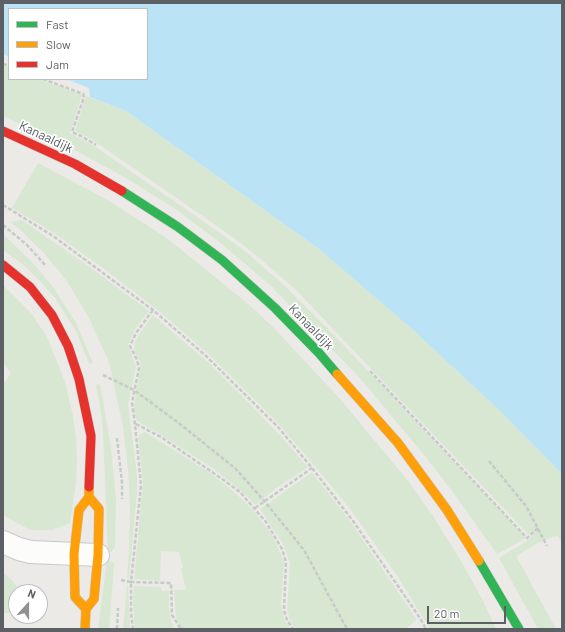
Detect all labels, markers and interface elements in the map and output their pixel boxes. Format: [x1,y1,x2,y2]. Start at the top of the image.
legend [8,8,148,80]
text: Fast [46,17,69,31]
text: Slow [46,37,71,51]
text: Jam [46,57,69,71]
street label: Kanaaldijk [16,118,76,156]
street label: Kanaaldijk [285,301,337,353]
north arrow [8,584,48,624]
text: N [26,586,38,601]
scale bar [429,598,508,624]
text: 20 m [434,606,460,620]

